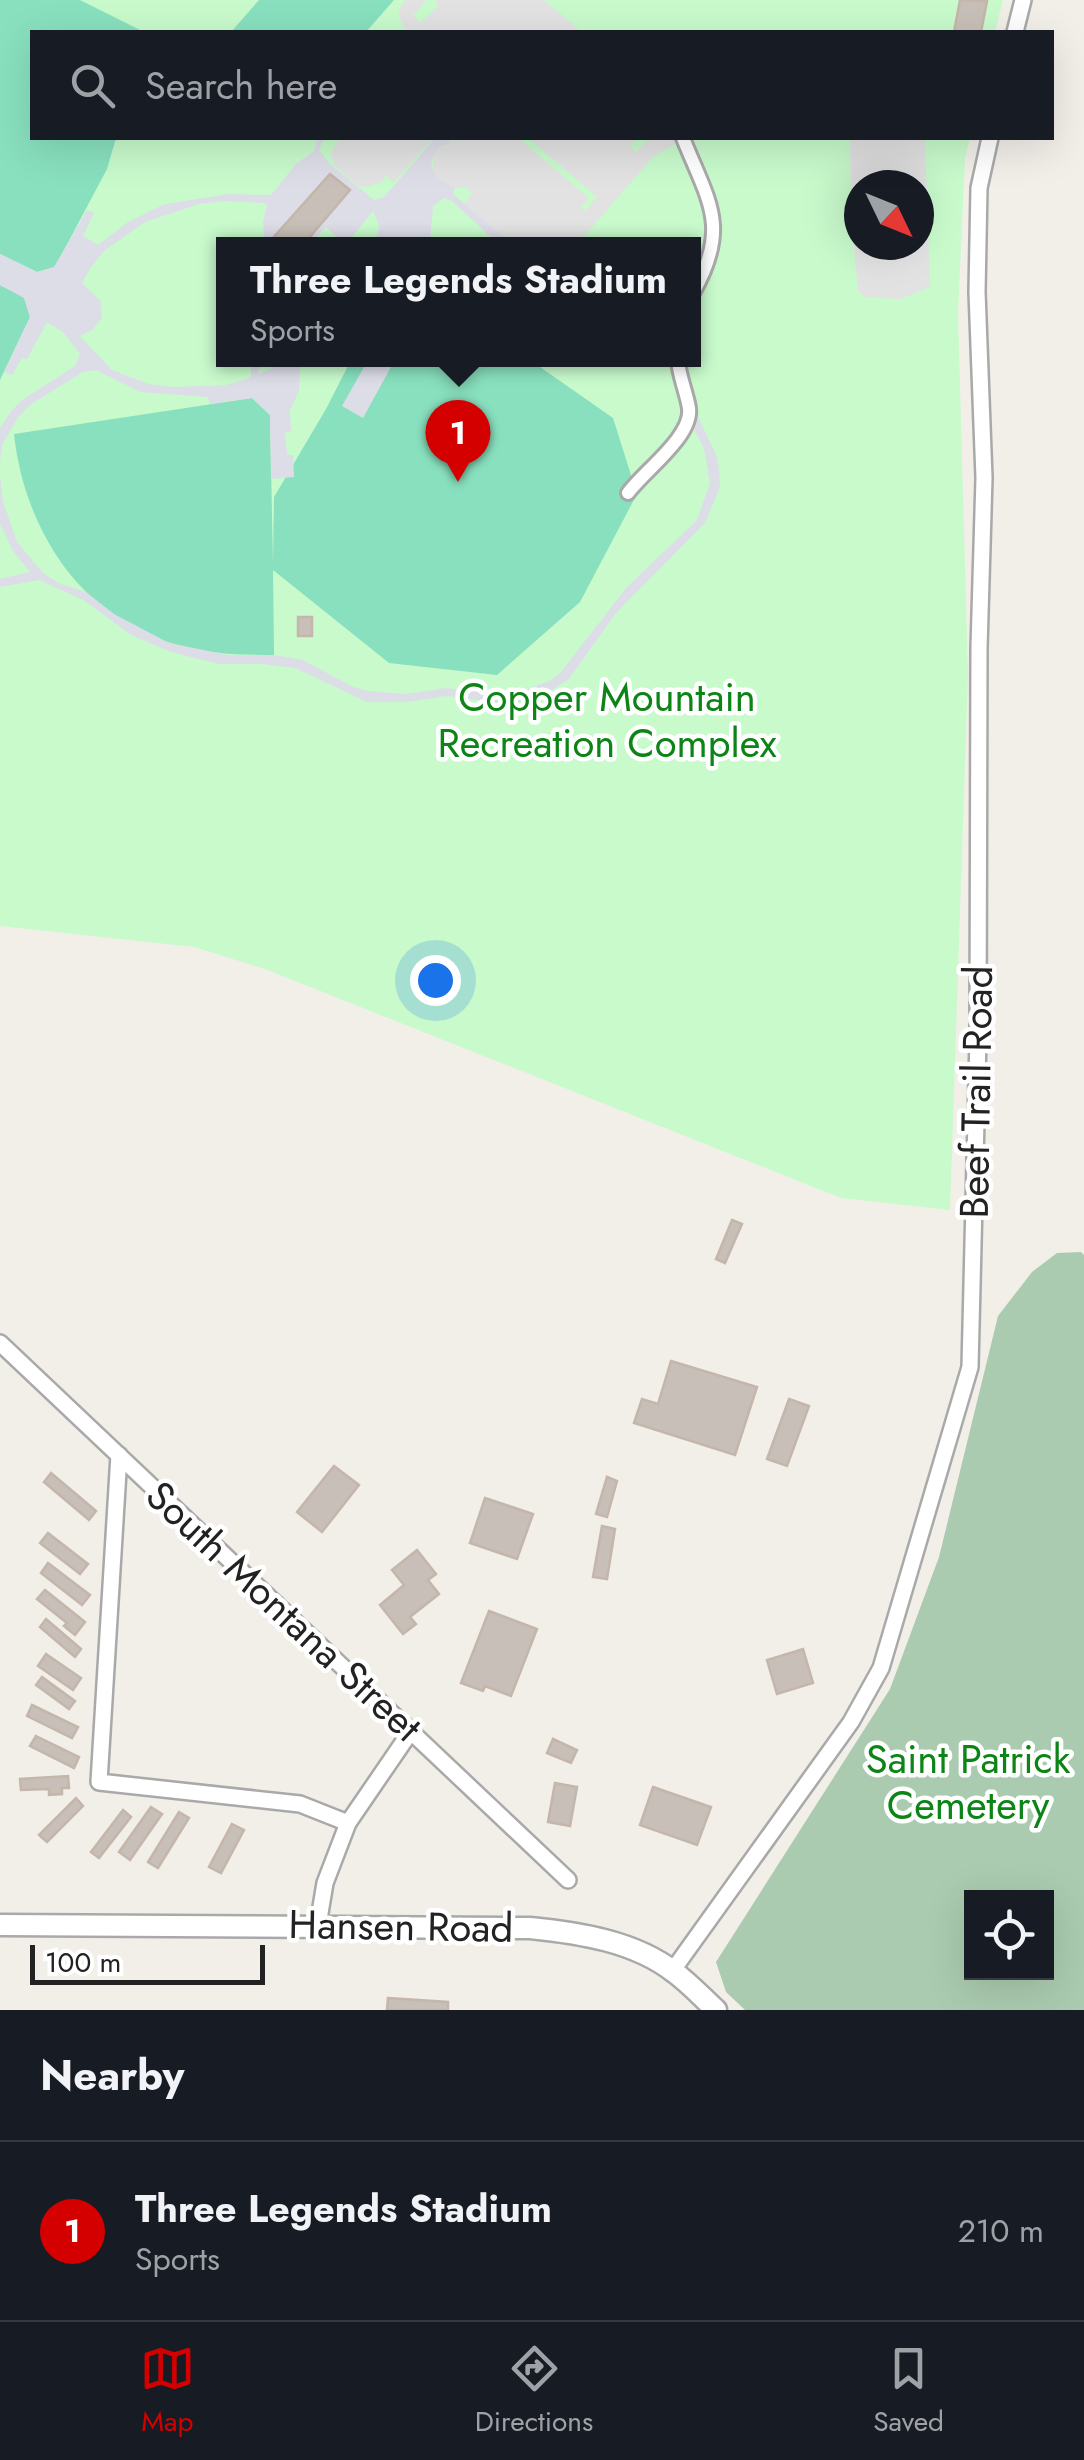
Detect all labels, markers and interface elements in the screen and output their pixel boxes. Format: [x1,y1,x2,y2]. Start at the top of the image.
search box [30,30,1054,140]
icon: search [65,58,120,113]
text: Search here [145,58,337,113]
north arrow [844,170,934,260]
popup [216,237,701,367]
text: Three Legends Stadium [250,252,667,307]
text: Sports [250,307,335,353]
pin: 1 [426,400,490,482]
park label: Copper Mountain Recreation Complex [437,668,777,772]
your location [410,955,461,1006]
street label: Beef Trail Road [945,965,1007,1219]
street label: South Montana Street [133,1467,435,1755]
park label: Saint Patrick Cemetery [866,1730,1071,1834]
map controls [964,1890,1054,1980]
button: locate [964,1890,1054,1980]
street label: Hansen Road [288,1895,514,1957]
scale bar [30,1940,265,1984]
text: 100 m [45,1942,121,1983]
text: Nearby [40,2045,184,2106]
text: Three Legends Stadium [135,2181,552,2236]
text: 1 [64,2208,81,2254]
text: 210 m [958,2208,1044,2254]
text: Sports [135,2236,220,2282]
tab: Map [140,2341,195,2442]
tab: Directions [475,2341,593,2442]
tab: Saved [873,2341,944,2442]

